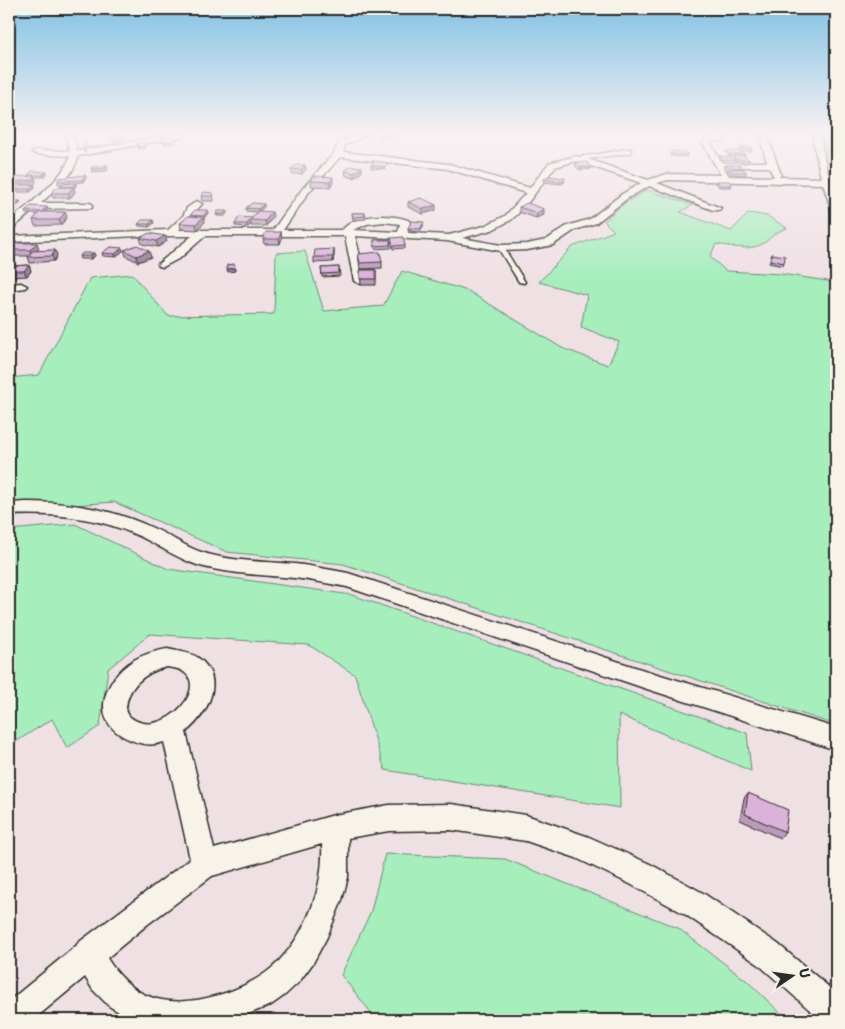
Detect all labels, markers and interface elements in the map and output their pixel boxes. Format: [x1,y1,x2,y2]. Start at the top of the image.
north arrow [768,952,818,1002]
text: U [795,966,815,980]

